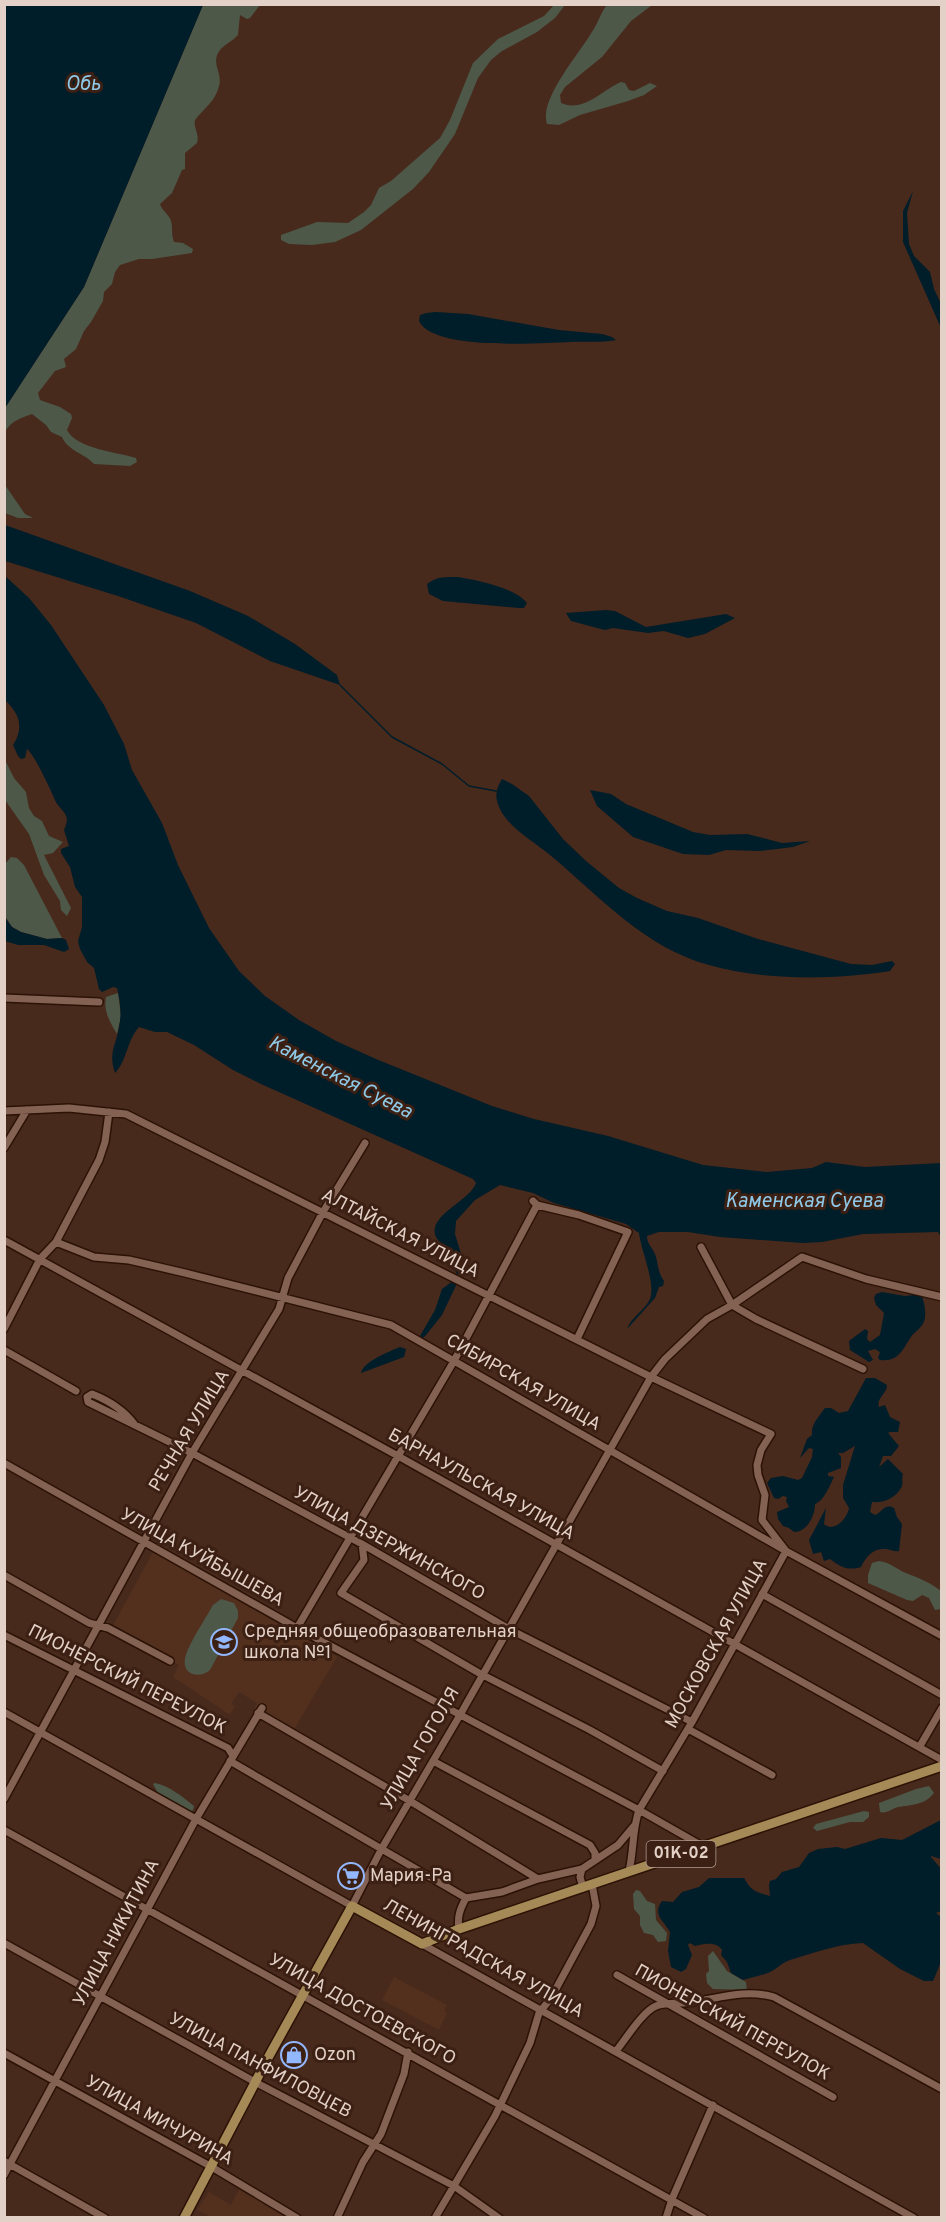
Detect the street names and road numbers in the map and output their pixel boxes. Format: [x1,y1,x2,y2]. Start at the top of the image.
street label: АЛТАЙСКАЯ УЛИЦА [317,1182,484,1284]
street label: СИБИРСКАЯ УЛИЦА [441,1329,605,1437]
street label: РЕЧНАЯ УЛИЦА [145,1366,235,1496]
street label: БАРНАУЛЬСКАЯ УЛИЦА [384,1424,578,1546]
street label: УЛИЦА ДЗЕРЖИНСКОГО [289,1482,489,1606]
street label: УЛИЦА КУЙБЫШЕВА [116,1502,289,1613]
street label: МОСКОВСКАЯ УЛИЦА [661,1555,773,1733]
street label: ПИОНЕРСКИЙ ПЕРЕУЛОК [24,1618,231,1740]
street label: УЛИЦА ГОГОЛЯ [376,1683,466,1815]
road number: 01К-02 [646,1841,716,1867]
street label: УЛИЦА НИКИТИНА [69,1856,165,2010]
street label: ЛЕНИНГРАДСКАЯ УЛИЦА [379,1894,587,2024]
street label: УЛИЦА ДОСТОЕВСКОГО [264,1949,460,2071]
street label: ПИОНЕРСКИЙ ПЕРЕУЛОК [630,1958,835,2086]
street label: УЛИЦА ПАНФИЛОВЦЕВ [165,2008,355,2124]
street label: УЛИЦА МИЧУРИНА [81,2071,237,2171]

